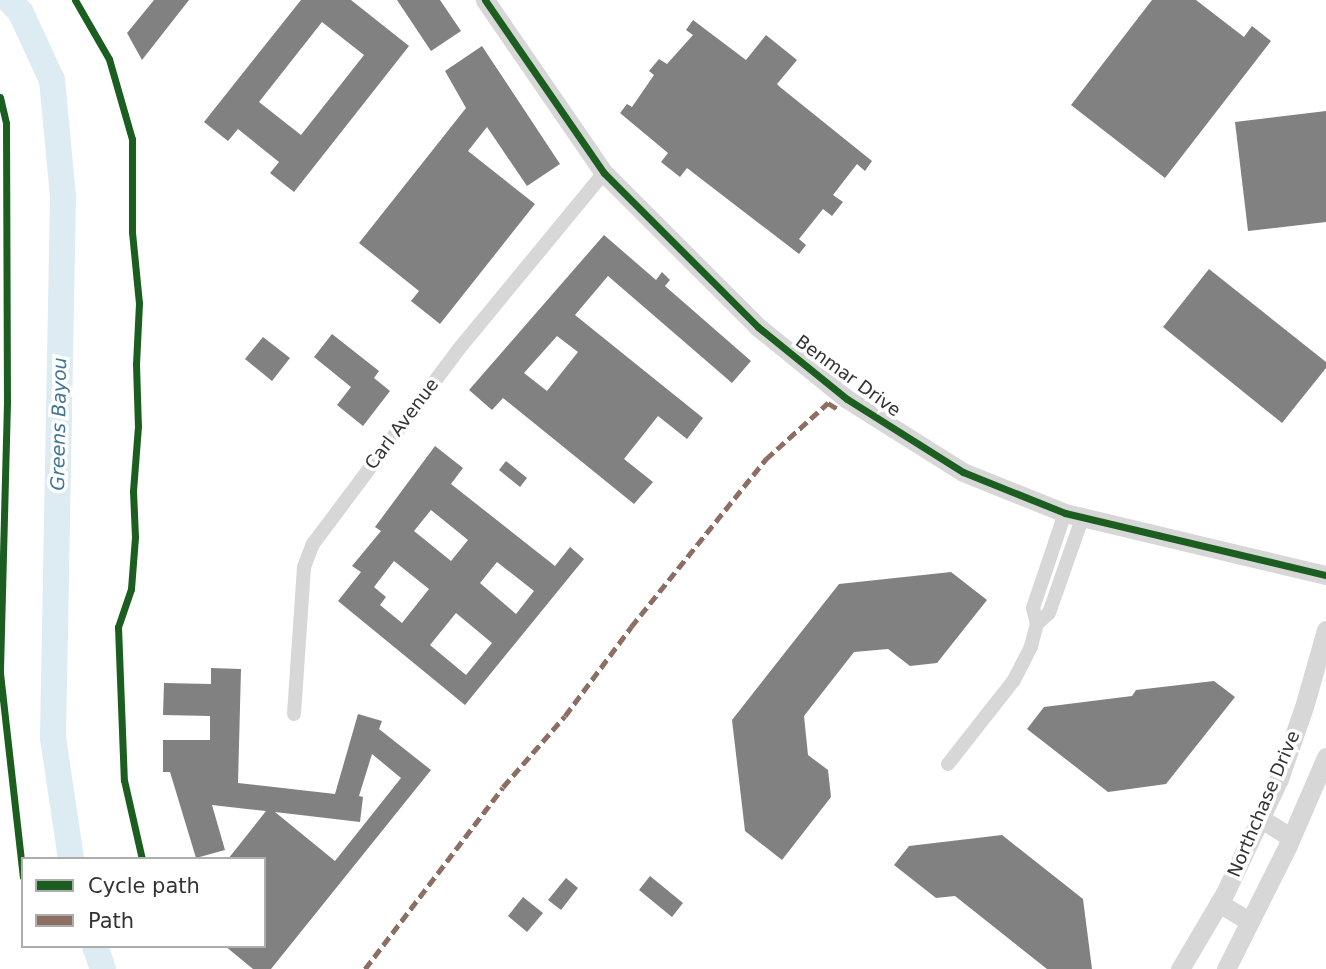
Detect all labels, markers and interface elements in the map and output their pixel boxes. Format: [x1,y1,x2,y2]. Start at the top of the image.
street label: Benmar Drive [791,331,905,421]
water label: Greens Bayou [46,357,72,491]
street label: Carl Avenue [361,374,443,474]
street label: Northchase Drive [1223,728,1305,880]
legend [21,857,266,948]
text: Cycle path [88,874,200,898]
text: Path [88,909,134,933]

